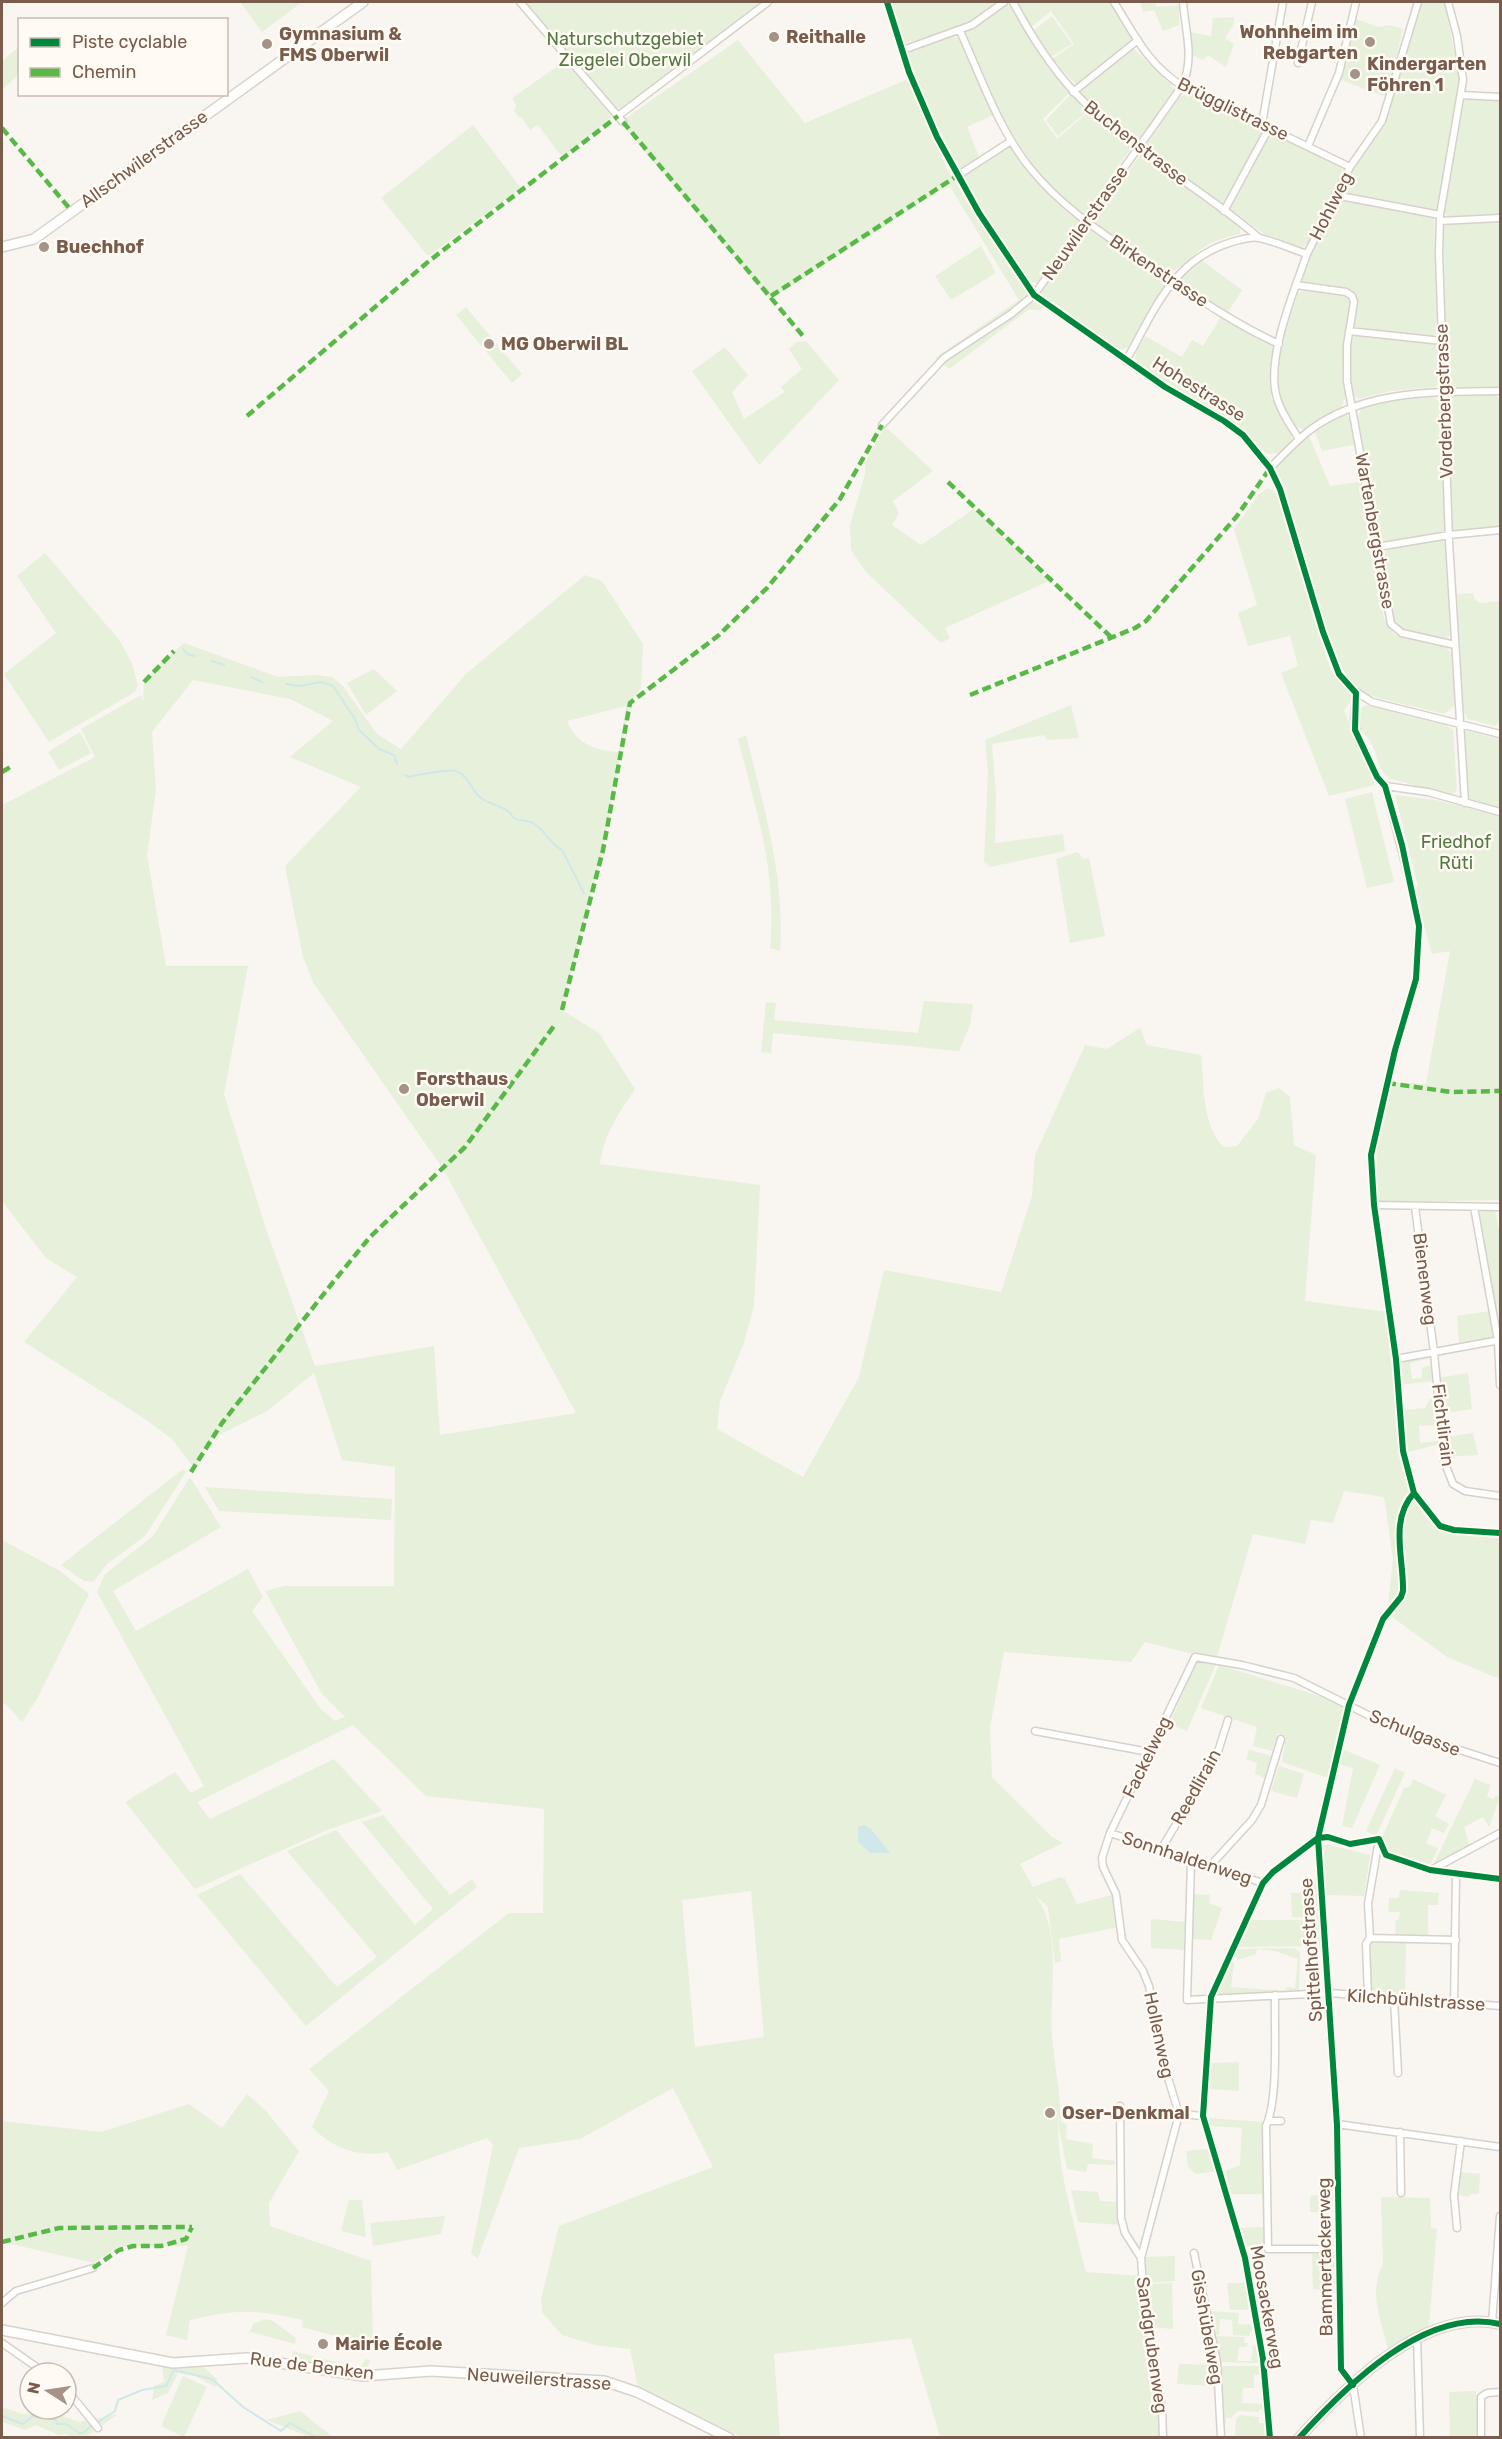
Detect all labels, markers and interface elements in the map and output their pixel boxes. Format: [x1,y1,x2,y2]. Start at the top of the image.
legend [18,18,228,96]
place label: Wohnheim im Rebgarten [1240,21,1358,64]
place label: Gymnasium & FMS Oberwil [279,23,402,66]
place label: Reithalle [786,26,866,48]
park label: Naturschutzgebiet Ziegelei Oberwil [546,28,704,71]
marker: Reithalle [767,30,781,44]
text: Piste cyclable [72,31,187,53]
marker: Wohnheim im Rebgarten [1363,35,1377,49]
marker: Gymnasium & FMS Oberwil [260,37,274,51]
place label: Kindergarten Föhren 1 [1367,53,1487,96]
text: Chemin [72,61,136,83]
marker: Kindergarten Föhren 1 [1348,67,1362,81]
street label: Brügglistrasse [1174,73,1292,145]
street label: Buchenstrasse [1080,96,1192,190]
street label: Allschwilerstrasse [76,105,212,213]
street label: Neuwilerstrasse [1037,161,1133,285]
street label: Hohlweg [1305,168,1357,244]
street label: Birkenstrasse [1105,230,1213,312]
place label: Buechhof [56,236,144,258]
marker: Buechhof [37,240,51,254]
street label: Vorderbergstrasse [1430,323,1458,479]
place label: MG Oberwil BL [501,333,629,355]
marker: MG Oberwil BL [482,337,496,351]
street label: Hohestrasse [1148,352,1250,426]
street label: Wartenbergstrasse [1350,451,1400,611]
park label: Friedhof Rüti [1421,831,1491,874]
place label: Forsthaus Oberwil [416,1068,508,1111]
marker: Forsthaus Oberwil [397,1082,411,1096]
street label: Bienenweg [1408,1231,1442,1327]
street label: Fichtlirain [1427,1382,1459,1468]
street label: Schulgasse [1366,1705,1464,1761]
street label: Fackelweg [1118,1713,1176,1801]
street label: Reedlirain [1166,1745,1226,1829]
street label: Sonnhaldenweg [1119,1827,1255,1889]
street label: Spittelhofstrasse [1295,1877,1327,2023]
street label: Kilchbühlstrasse [1346,1984,1486,2016]
street label: Hollenweg [1139,1990,1179,2080]
place label: Oser-Denkmal [1062,2102,1190,2124]
marker: Oser-Denkmal [1043,2106,1057,2120]
street label: Bammertackerweg [1313,2178,1337,2336]
street label: Moosackerweg [1245,2244,1289,2370]
street label: Gisshübelweg [1186,2268,1228,2386]
street label: Sandgrubenweg [1132,2275,1172,2415]
place label: Mairie École [335,2333,443,2355]
marker: Mairie École [316,2337,330,2351]
street label: Rue de Benken [249,2347,375,2385]
north arrow [18,2361,78,2421]
street label: Neuweilerstrasse [466,2363,612,2395]
text: N [23,2380,44,2396]

